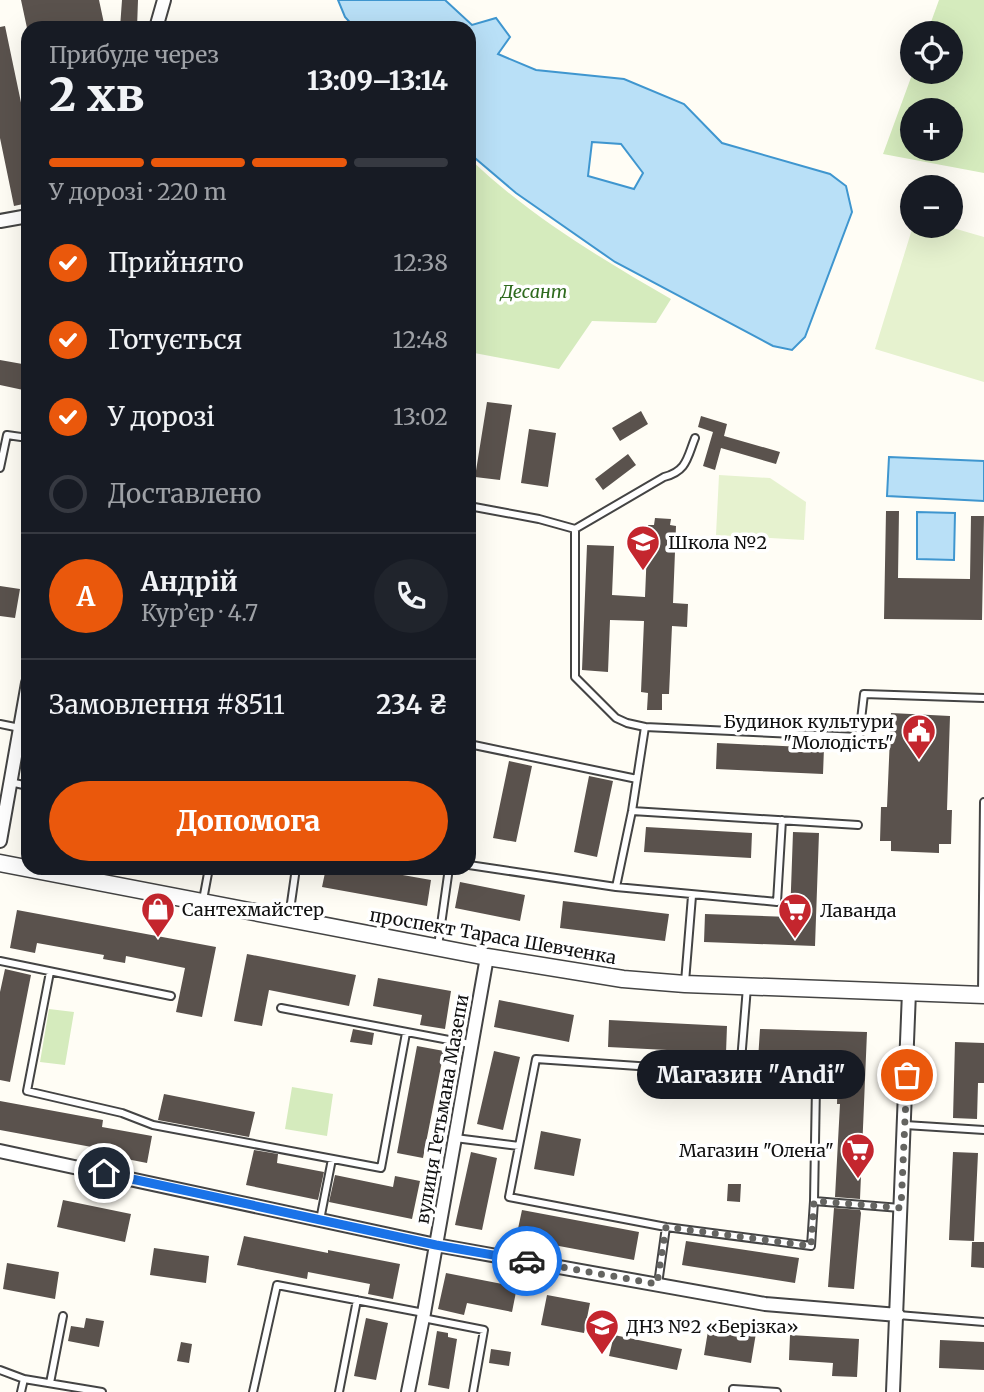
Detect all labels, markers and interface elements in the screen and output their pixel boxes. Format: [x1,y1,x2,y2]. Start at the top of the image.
map controls [900,21,963,238]
button: locate [900,21,963,84]
text: Прибуде через [49,40,219,69]
text: 13:09–13:14 [307,64,448,97]
text: 2 хв [49,66,144,124]
button: + [900,98,963,161]
button: − [900,175,963,238]
text: У дорозі · 220 m [49,177,227,206]
icon: check [49,244,87,282]
text: Прийнято [108,246,244,279]
text: 12:38 [393,248,448,277]
park label: Десант [498,280,568,303]
icon: check [49,321,87,359]
text: Готується [108,323,242,356]
text: 12:48 [392,325,448,354]
icon: check [49,398,87,436]
text: У дорозі [108,400,215,433]
text: 13:02 [393,402,448,431]
text: Доставлено [108,477,262,510]
school or university icon: Школа №2 [624,523,662,572]
place label: Школа №2 [668,531,767,554]
button: phone [374,559,448,633]
text: Андрій [141,565,238,598]
text: А [77,580,95,613]
text: Кур’єр · 4.7 [141,598,258,627]
text: Замовлення #8511 [49,688,285,721]
text: 234 ₴ [376,688,448,721]
place label: Будинок культури "Молодість" [723,710,894,754]
public building icon: Будинок культури "Молодість" [900,712,938,761]
button: Допомога [49,781,448,861]
shop icon: Сантехмайстер [139,890,177,939]
supermarket icon: Лаванда [776,891,814,940]
place label: Сантехмайстер [182,898,324,921]
place label: Лаванда [820,899,897,922]
street label: проспект Тараса Шевченка [368,903,618,969]
street label: вулиця Гетьмана Мазепи [410,992,474,1226]
pin [877,1045,937,1105]
callout: Магазин "Andi" [638,1050,865,1100]
icon: bag [888,1056,926,1094]
text: Магазин "Andi" [656,1060,846,1089]
supermarket icon: Магазин "Олена" [839,1131,877,1180]
place label: Магазин "Олена" [679,1139,834,1162]
pin [74,1143,134,1203]
icon: home [85,1154,123,1192]
courier [492,1226,562,1296]
icon: car [508,1242,546,1280]
school or university icon: ДНЗ №2 «Берізка» [583,1307,621,1356]
place label: ДНЗ №2 «Берізка» [626,1315,798,1338]

